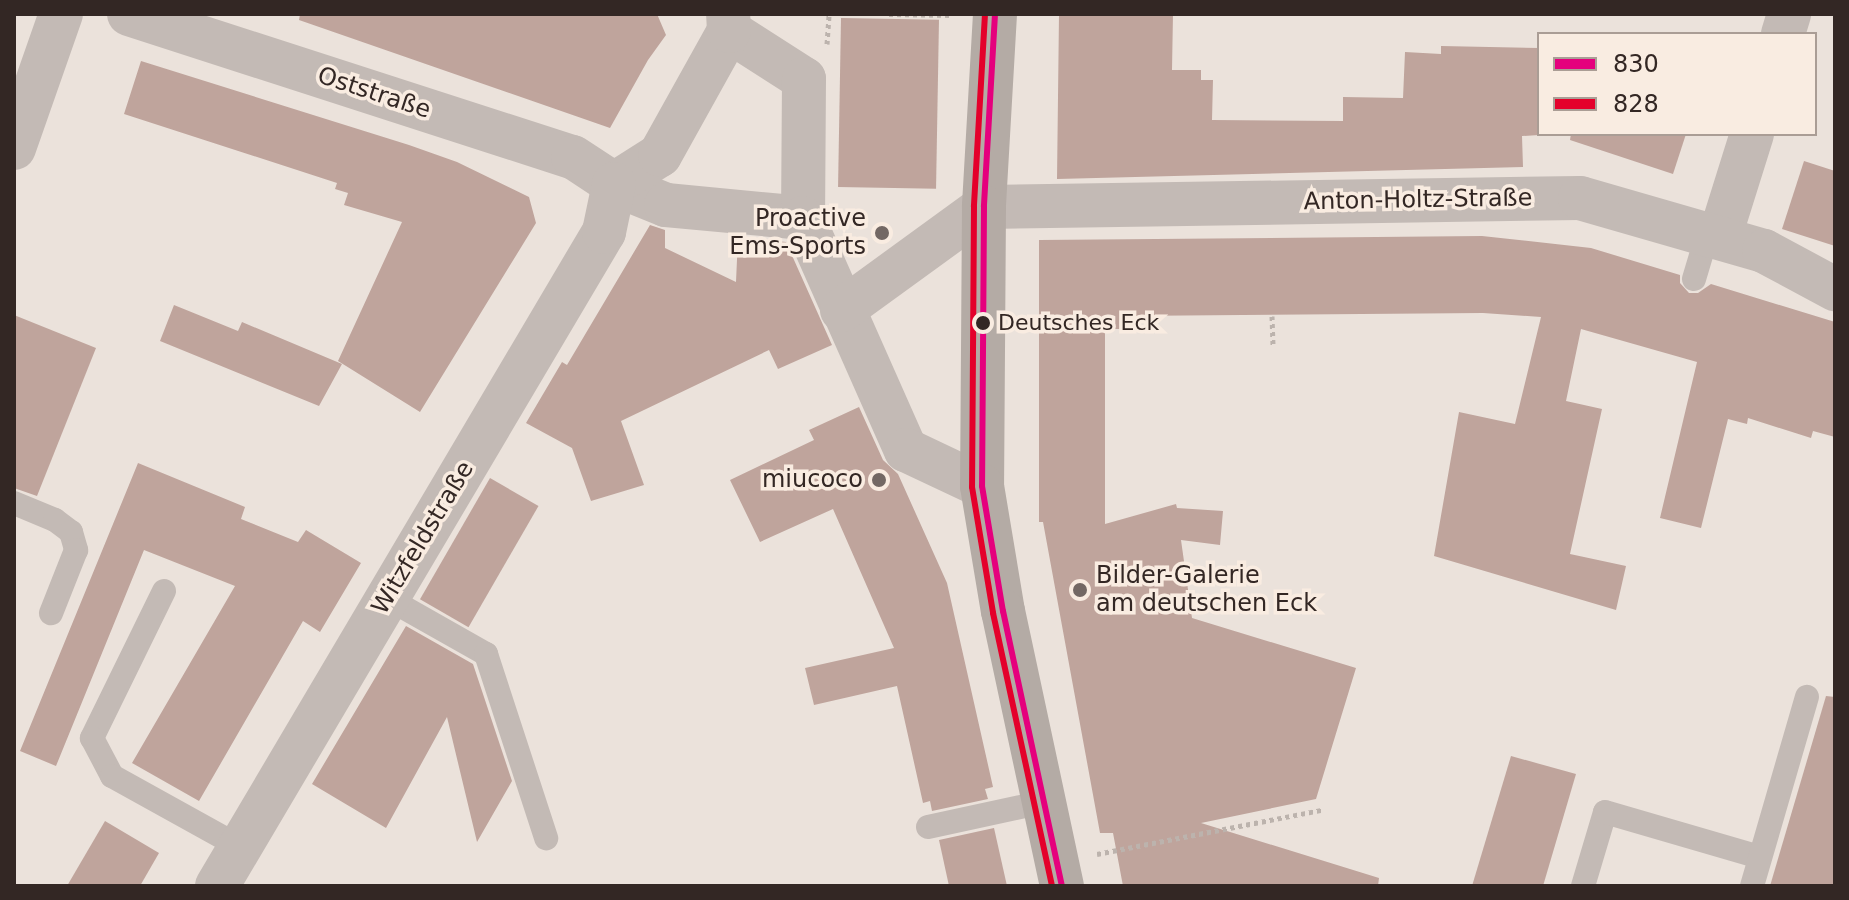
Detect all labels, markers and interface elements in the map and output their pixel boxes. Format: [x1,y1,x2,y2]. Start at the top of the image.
legend [1537,32,1817,136]
text: 830 [1613,50,1659,78]
street label: Oststraße [314,61,434,125]
text: 828 [1613,90,1659,118]
street label: Anton-Holtz-Straße [1303,184,1533,216]
place label: Proactive Ems-Sports [729,205,866,261]
marker: Proactive Ems-Sports [873,224,891,242]
place label: Deutsches Eck [998,310,1159,336]
marker: Deutsches Eck [975,315,991,331]
street label: Witzfeldstraße [366,456,480,620]
place label: miucoco [762,466,863,494]
marker: miucoco [870,471,888,489]
place label: Bilder-Galerie am deutschen Eck [1096,562,1317,618]
marker: Bilder-Galerie am deutschen Eck [1071,581,1089,599]

